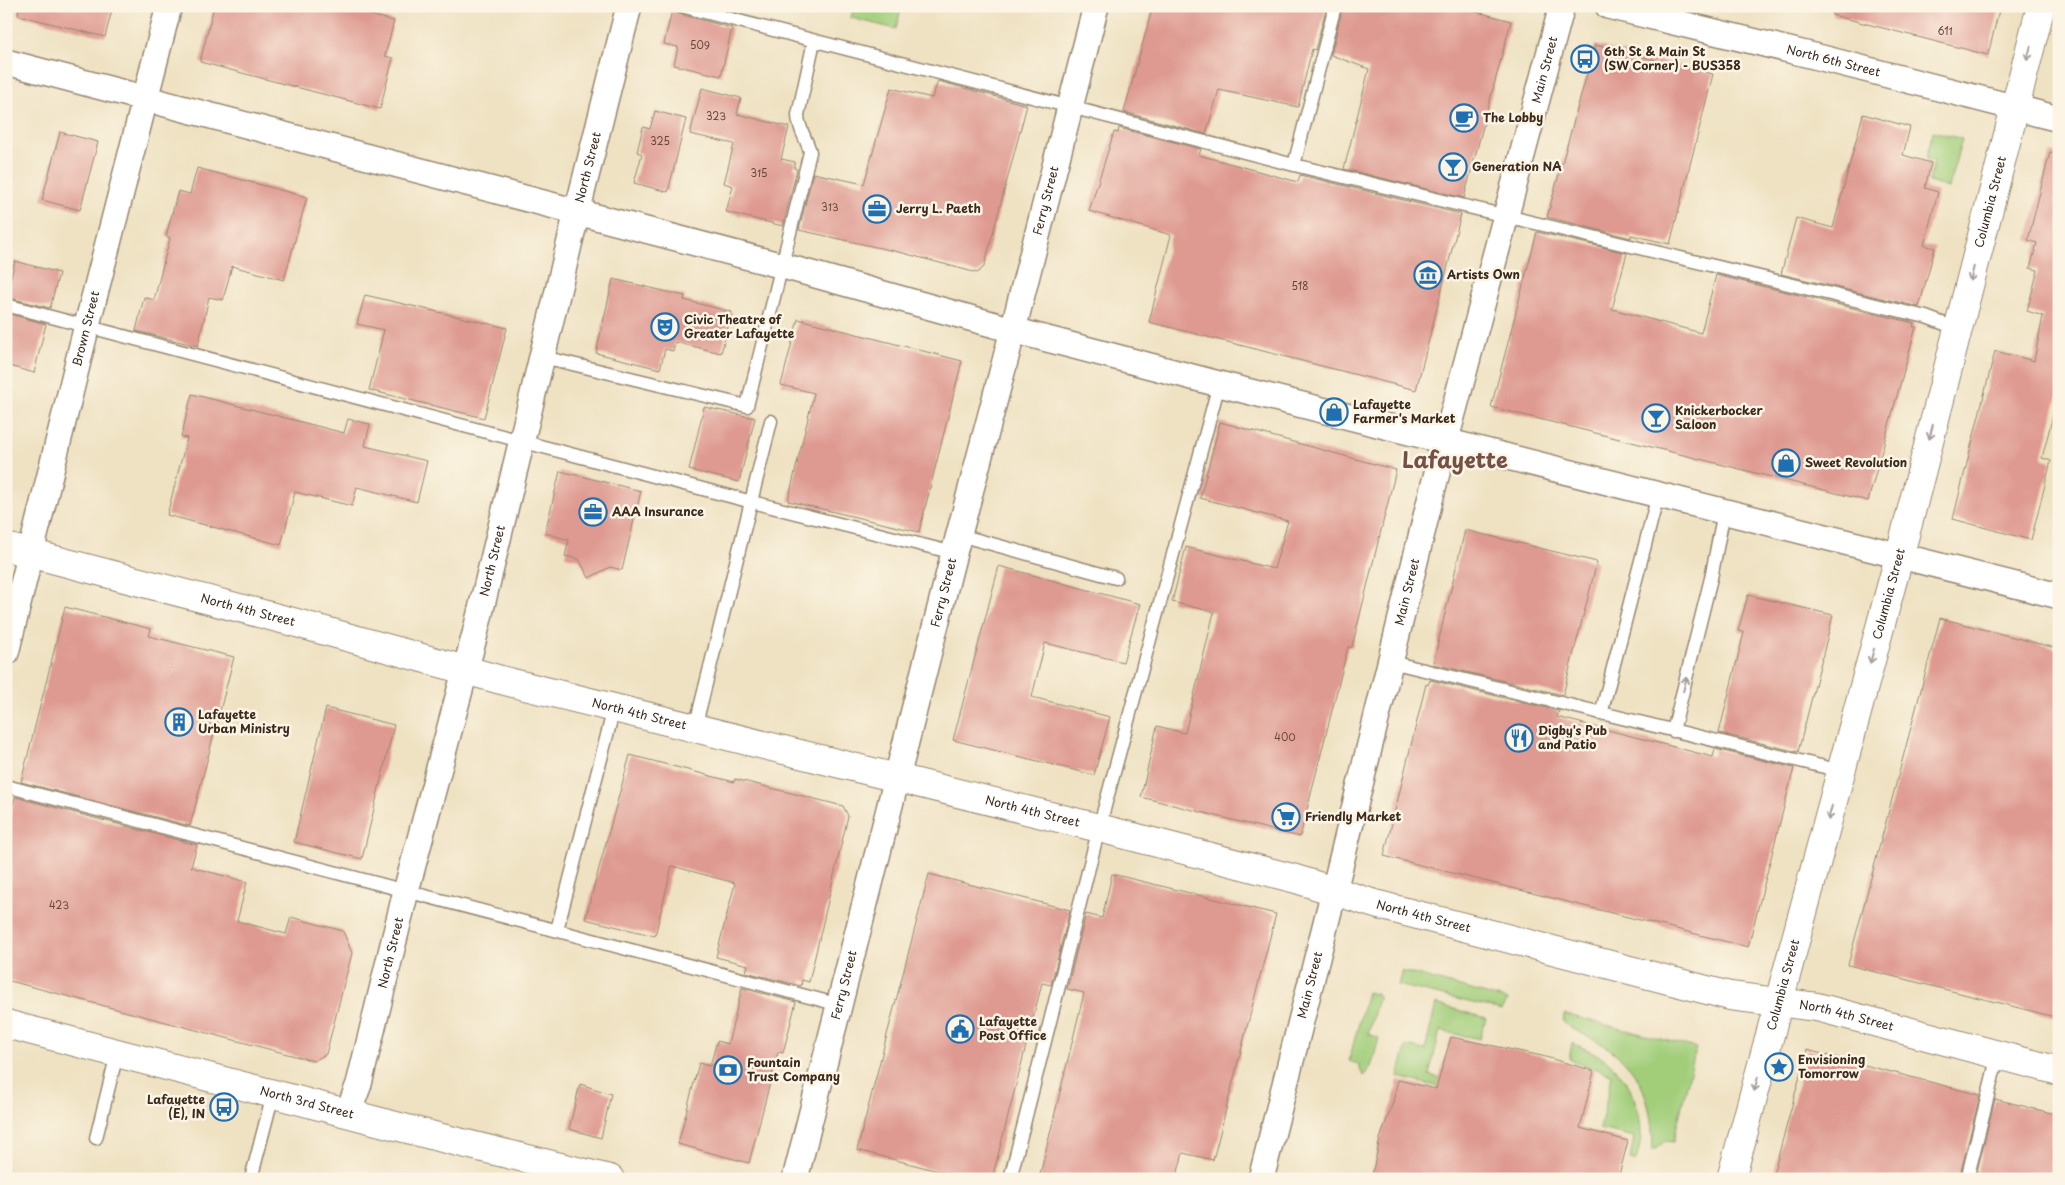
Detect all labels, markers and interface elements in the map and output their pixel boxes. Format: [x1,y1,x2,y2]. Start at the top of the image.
house number: 611 [1937,23,1953,38]
street label: Main Street [1526,34,1562,105]
house number: 509 [690,37,710,52]
street label: North 6th Street [1785,40,1883,81]
place label: 6th St & Main St (SW Corner) - BUS358 [1604,42,1741,74]
bus stop icon: 6th St & Main St (SW Corner) - BUS358 [1570,44,1600,74]
one-way arrow [2024,45,2033,61]
cafe icon: The Lobby [1449,103,1479,133]
house number: 323 [706,108,726,123]
place label: The Lobby [1483,108,1543,126]
street label: North Street [570,130,605,204]
house number: 325 [650,133,670,148]
bar icon: Generation NA [1438,152,1468,182]
street label: Columbia Street [1969,154,2010,249]
place label: Generation NA [1472,157,1562,175]
street label: Ferry Street [1028,164,1063,237]
house number: 315 [751,165,767,180]
office icon: Jerry L. Paeth [862,194,892,224]
house number: 313 [821,199,839,214]
place label: Jerry L. Paeth [896,199,981,217]
museum icon: Artists Own [1413,260,1443,290]
place label: Artists Own [1446,265,1520,283]
one-way arrow [1967,266,1976,282]
house number: 518 [1292,278,1308,293]
street label: Brown Street [67,289,103,368]
place label: Civic Theatre of Greater Lafayette [684,310,795,342]
theatre icon: Civic Theatre of Greater Lafayette [650,312,680,342]
place label: Lafayette Farmer's Market [1353,395,1456,427]
shop icon: Lafayette Farmer's Market [1319,397,1349,427]
place label: Knickerbocker Saloon [1675,401,1763,433]
bar icon: Knickerbocker Saloon [1641,403,1671,433]
one-way arrow [1926,423,1936,439]
district label: Lafayette [1402,442,1508,475]
shop icon: Sweet Revolution [1771,448,1801,478]
place label: Sweet Revolution [1805,453,1907,471]
office icon: AAA Insurance [578,497,608,527]
place label: AAA Insurance [611,502,704,520]
street label: North Street [474,523,509,598]
street label: Columbia Street [1867,546,1909,641]
street label: Ferry Street [926,556,960,629]
street label: Main Street [1390,556,1423,627]
street label: North 4th Street [199,588,297,630]
one-way arrow [1867,648,1876,664]
one-way arrow [1681,676,1690,692]
street label: North 4th Street [590,693,689,734]
place label: Lafayette Urban Ministry [198,705,290,737]
building icon: Lafayette Urban Ministry [164,707,194,737]
place label: Digby's Pub and Patio [1538,721,1607,753]
restaurant icon: Digby's Pub and Patio [1504,723,1534,753]
house number: 400 [1274,729,1296,744]
street label: North 4th Street [984,790,1082,831]
supermarket icon: Friendly Market [1271,802,1301,832]
one-way arrow [1824,805,1834,821]
place label: Friendly Market [1305,807,1402,825]
street label: North 4th Street [1375,895,1473,936]
house number: 423 [49,897,69,912]
street label: North Street [373,915,407,990]
street label: Columbia Street [1762,937,1803,1032]
street label: Ferry Street [826,948,861,1021]
street label: Main Street [1292,949,1326,1020]
street label: North 4th Street [1798,995,1896,1035]
place label: Lafayette Post Office [979,1012,1047,1044]
public building icon: Lafayette Post Office [945,1014,975,1044]
place label: Envisioning Tomorrow [1798,1050,1865,1082]
place icon: Envisioning Tomorrow [1764,1052,1794,1082]
place label: Fountain Trust Company [747,1053,840,1085]
bank icon: Fountain Trust Company [713,1055,743,1085]
one-way arrow [1751,1076,1761,1092]
street label: North 3rd Street [258,1081,356,1123]
place label: Lafayette (E), IN [147,1090,205,1122]
bus stop icon: Lafayette (E), IN [209,1092,239,1122]

